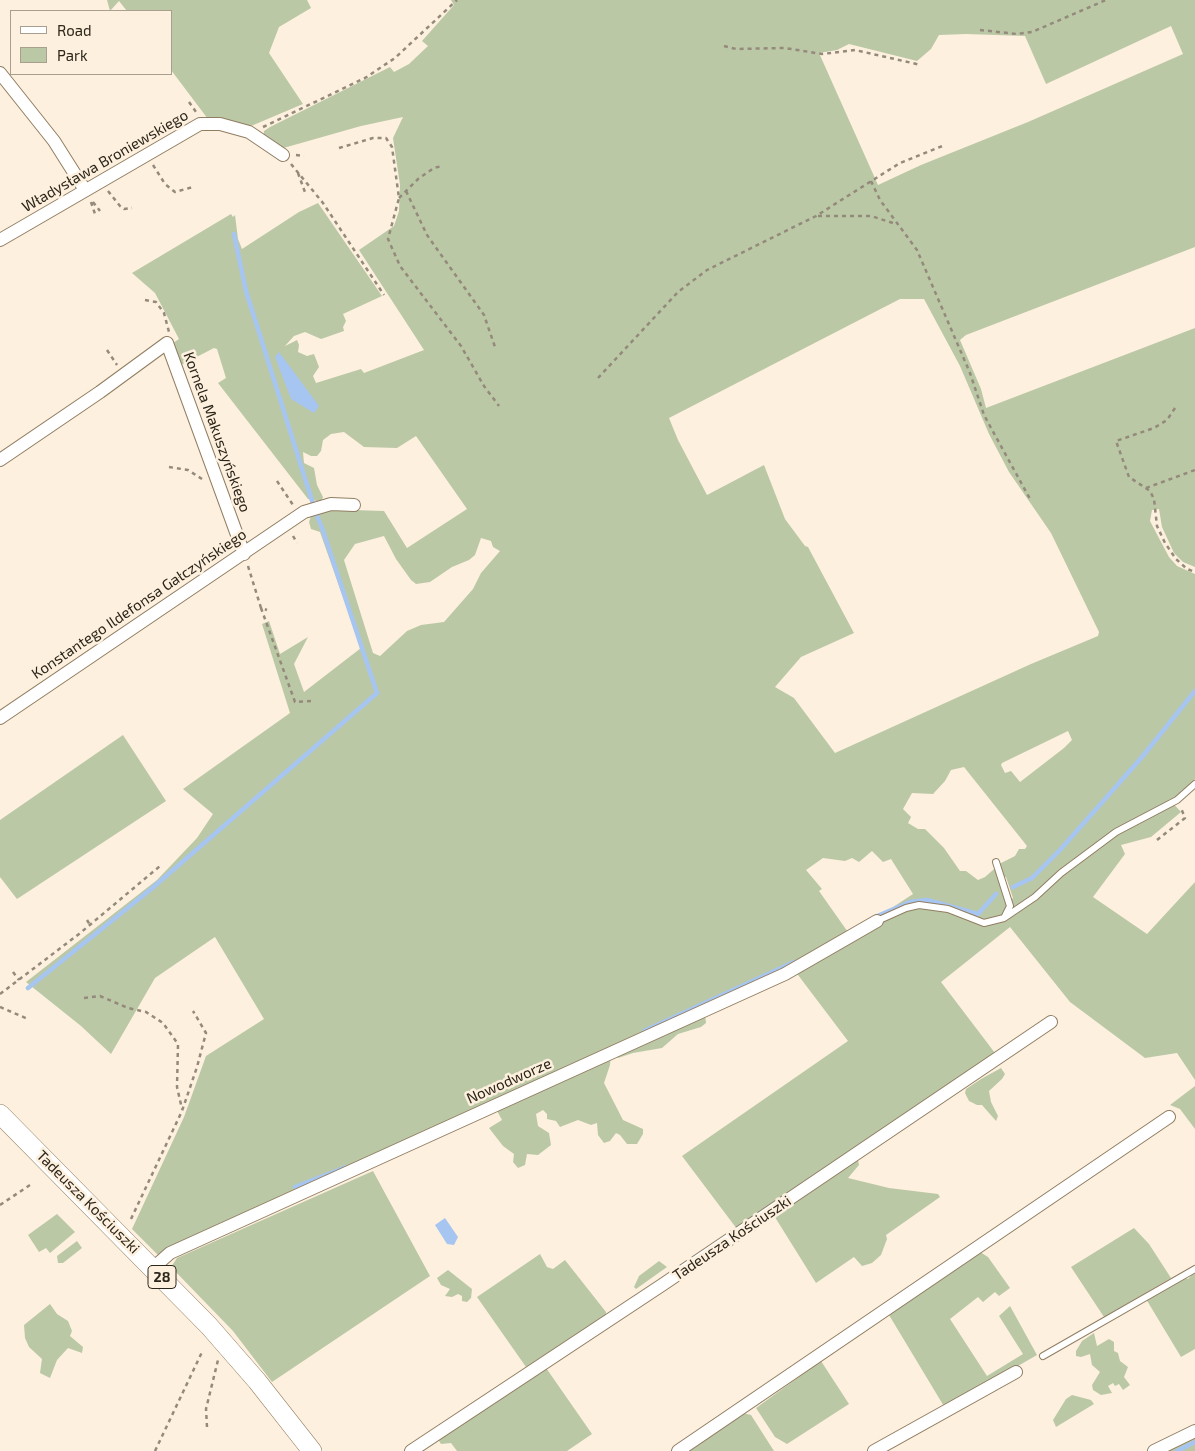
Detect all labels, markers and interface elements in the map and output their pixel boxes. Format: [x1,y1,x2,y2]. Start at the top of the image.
legend [10,10,172,75]
text: Road [57,21,92,39]
text: Park [57,46,88,64]
street label: Władysława Broniewskiego [19,106,191,216]
street label: Kornela Makuszyńskiego [180,349,254,515]
street label: Konstantego Ildefonsa Gałczyńskiego [28,525,250,683]
street label: Nowodworze [464,1054,554,1108]
street label: Tadeusza Kościuszki [33,1147,143,1257]
street label: Tadeusza Kościuszki [670,1192,794,1284]
road number: 28 [148,1266,176,1288]

